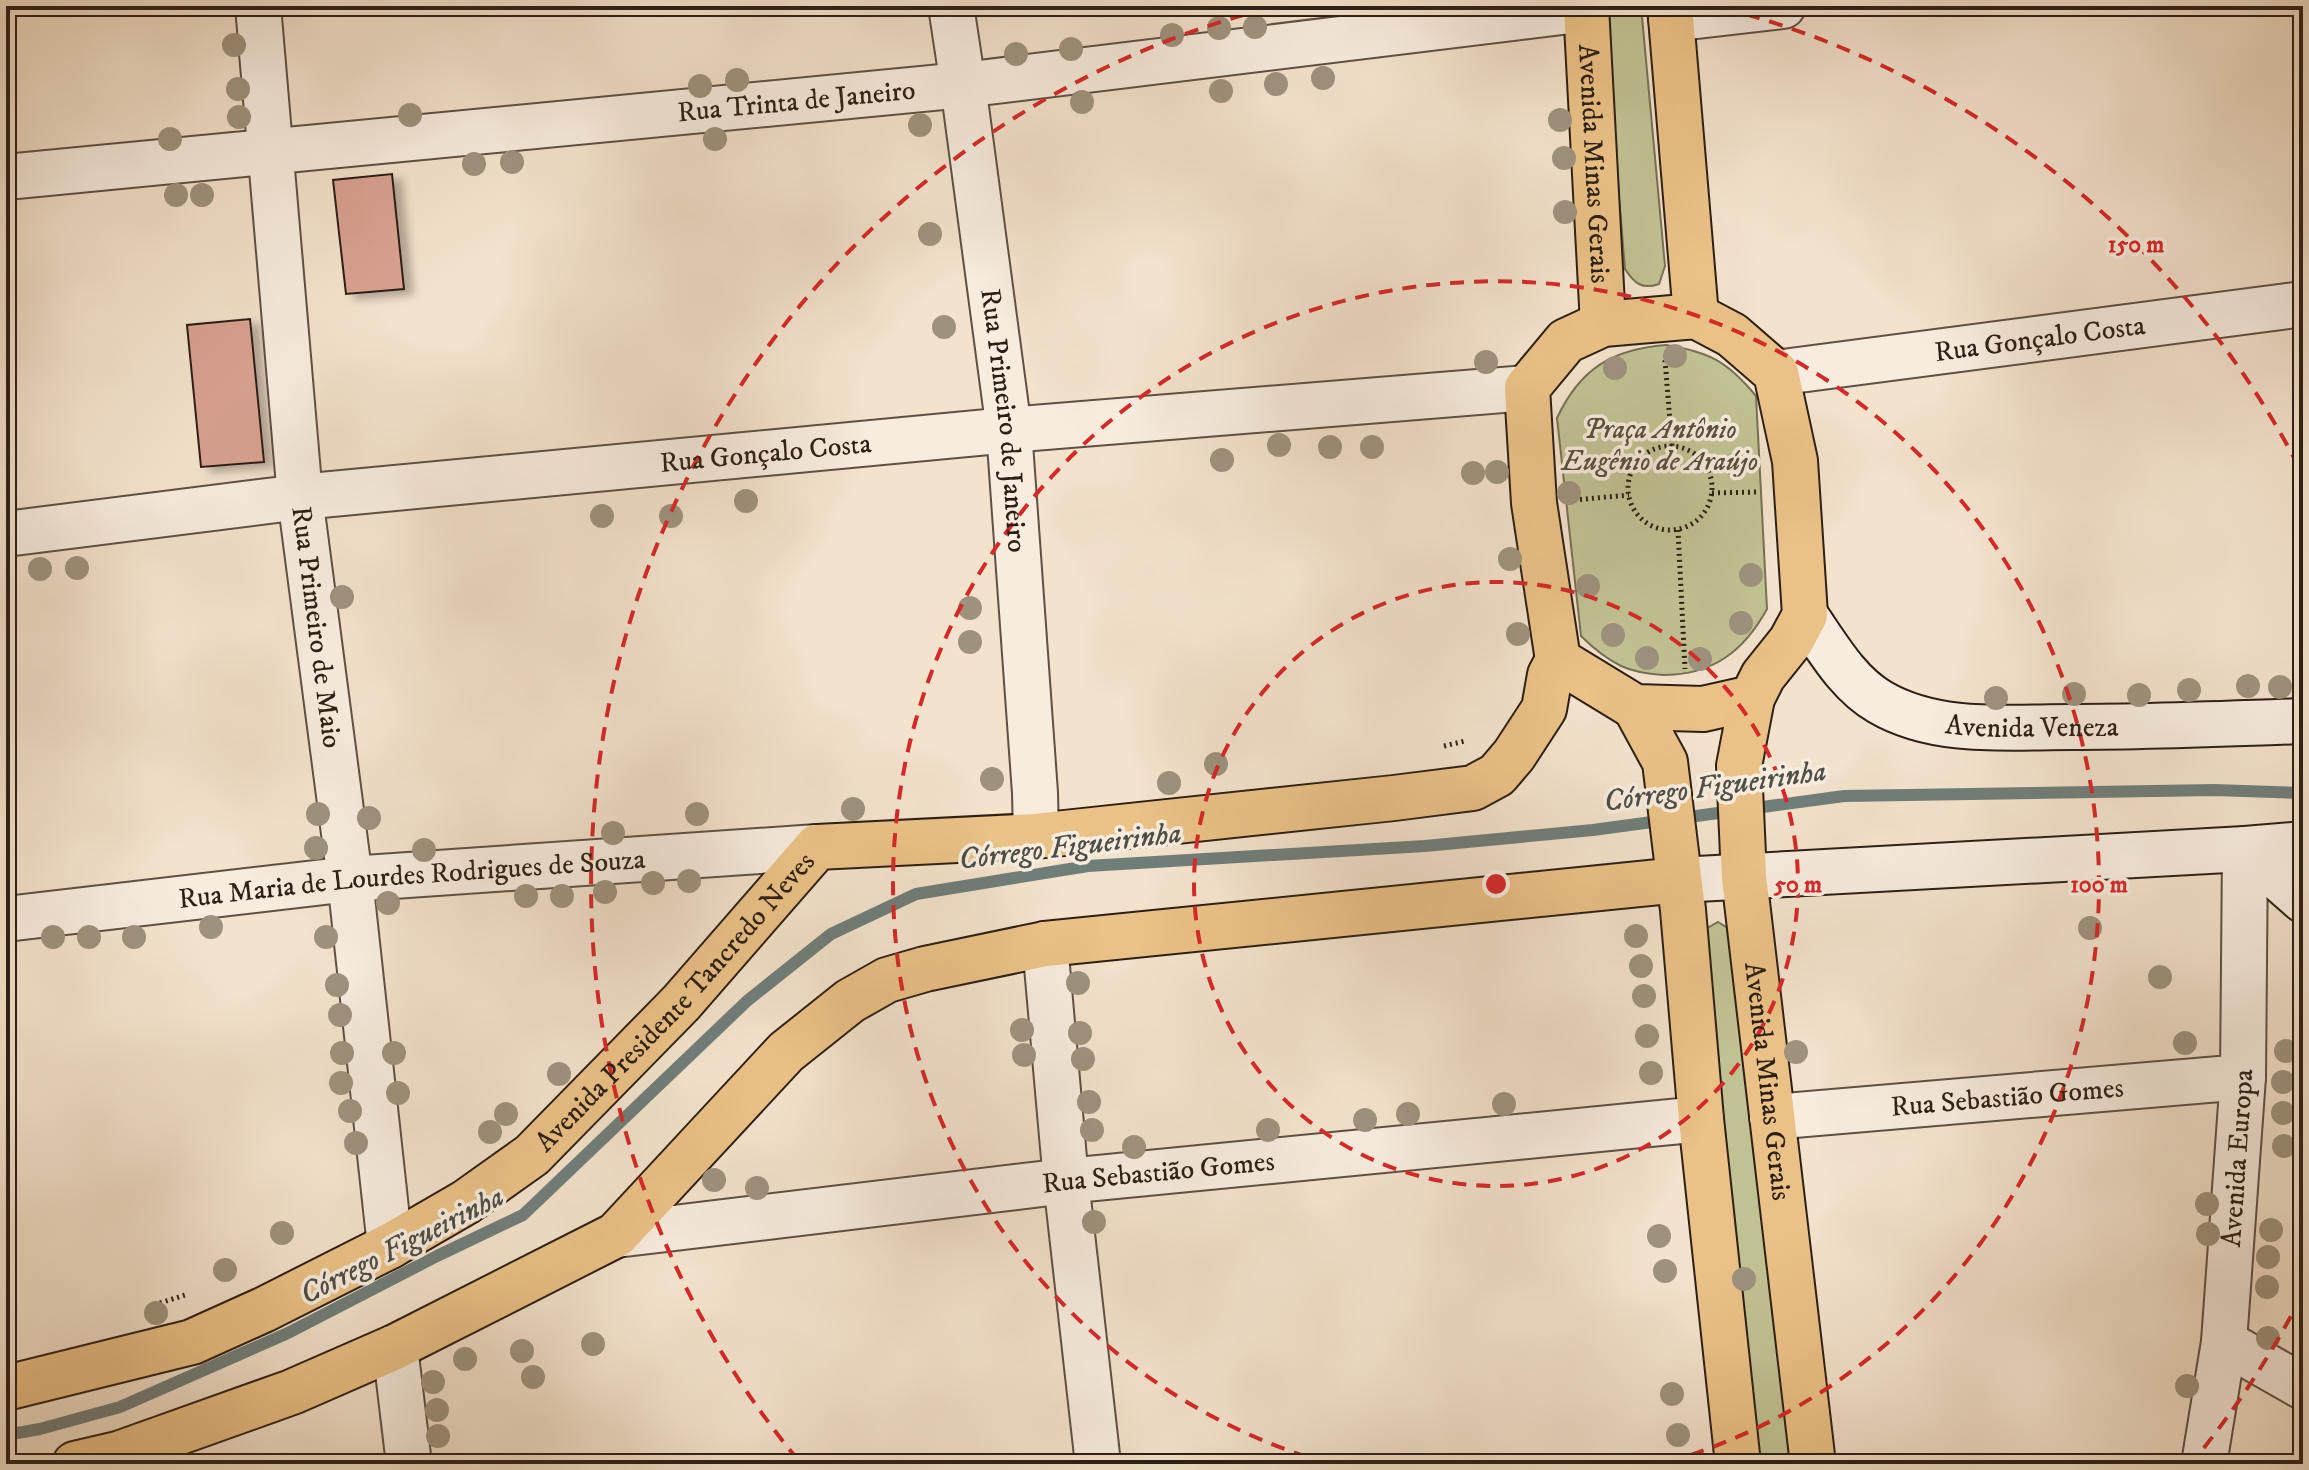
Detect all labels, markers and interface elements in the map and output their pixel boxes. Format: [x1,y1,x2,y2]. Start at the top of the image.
street label: Avenida Minas Gerais [1571,43,1618,284]
street label: Rua Trinta de Janeiro [676,72,917,130]
text: 150 m [2108,230,2164,260]
street label: Rua Primeiro de Janeiro [973,286,1035,554]
street label: Rua Gonçalo Costa [1932,307,2147,370]
park label: Praça Antônio Eugênio de Araújo [1560,412,1758,479]
street label: Rua Gonçalo Costa [658,426,873,480]
street label: Rua Primeiro de Maio [284,504,350,750]
street label: Avenida Veneza [1944,707,2119,745]
water label: Córrego Figueirinha [1601,753,1829,821]
water label: Córrego Figueirinha [956,815,1184,879]
street label: Rua Maria de Lourdes Rodrigues de Souza [176,841,647,916]
street label: Avenida Presidente Tancredo Neves [527,845,822,1159]
centre of rings [1482,870,1510,898]
text: 50 m [1773,870,1822,900]
text: 100 m [2070,870,2128,900]
street label: Avenida Minas Gerais [1737,960,1799,1202]
street label: Avenida Europa [2213,1069,2261,1248]
street label: Rua Sebastião Gomes [1889,1070,2125,1124]
street label: Rua Sebastião Gomes [1040,1143,1276,1201]
water label: Córrego Figueirinha [294,1179,510,1313]

